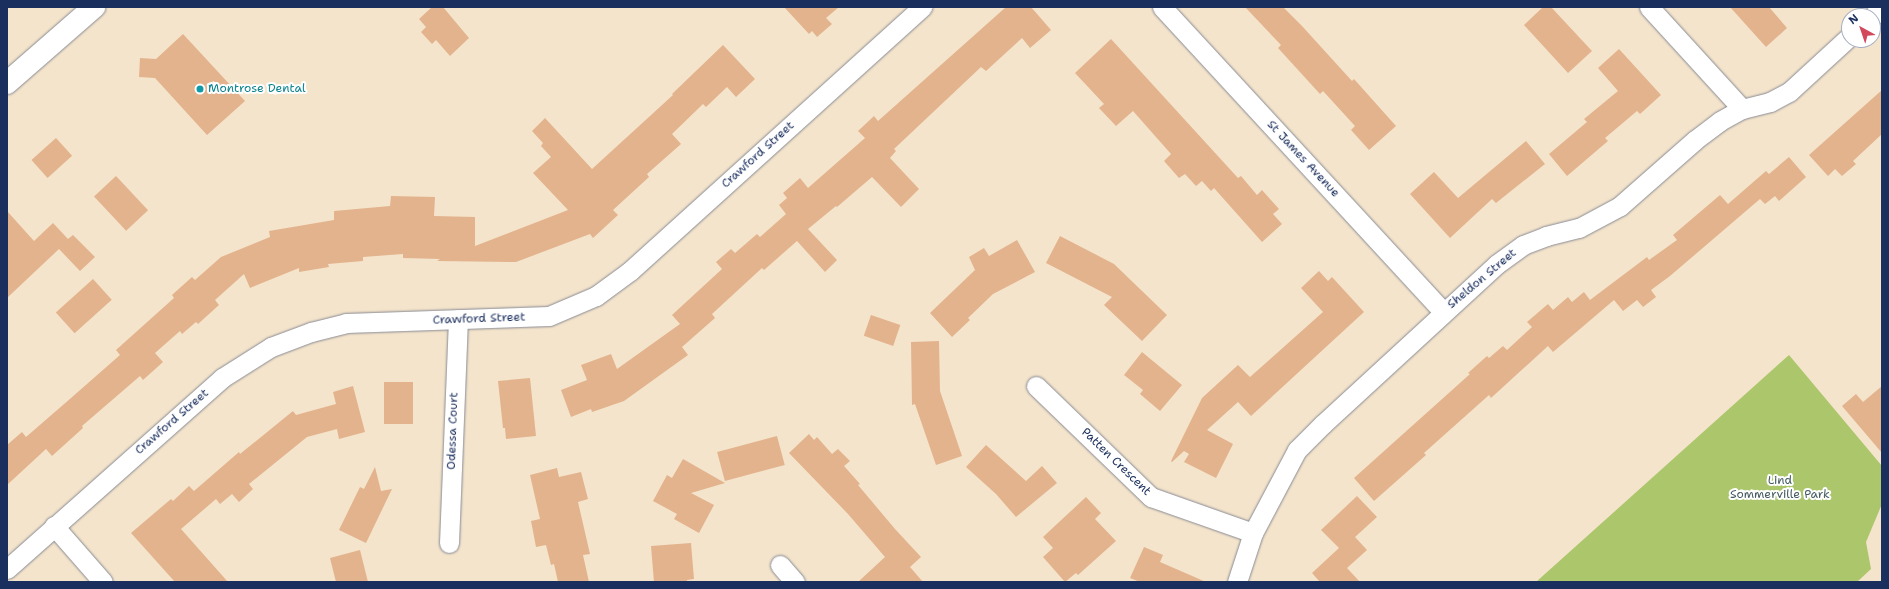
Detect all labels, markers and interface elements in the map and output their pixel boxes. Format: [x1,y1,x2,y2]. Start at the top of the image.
north arrow [1841,8,1881,48]
text: N [1845,11,1862,28]
place label: Montrose Dental [208,82,306,96]
marker: Montrose Dental [195,84,205,94]
street label: St James Avenue [1264,118,1342,200]
street label: Crawford Street [719,119,797,191]
street label: Sheldon Street [1445,246,1519,312]
street label: Crawford Street [432,310,526,328]
street label: Crawford Street [132,386,212,458]
street label: Odessa Court [444,392,462,470]
street label: Patten Crescent [1078,425,1154,499]
park label: Lind Sommerville Park [1730,474,1830,502]

